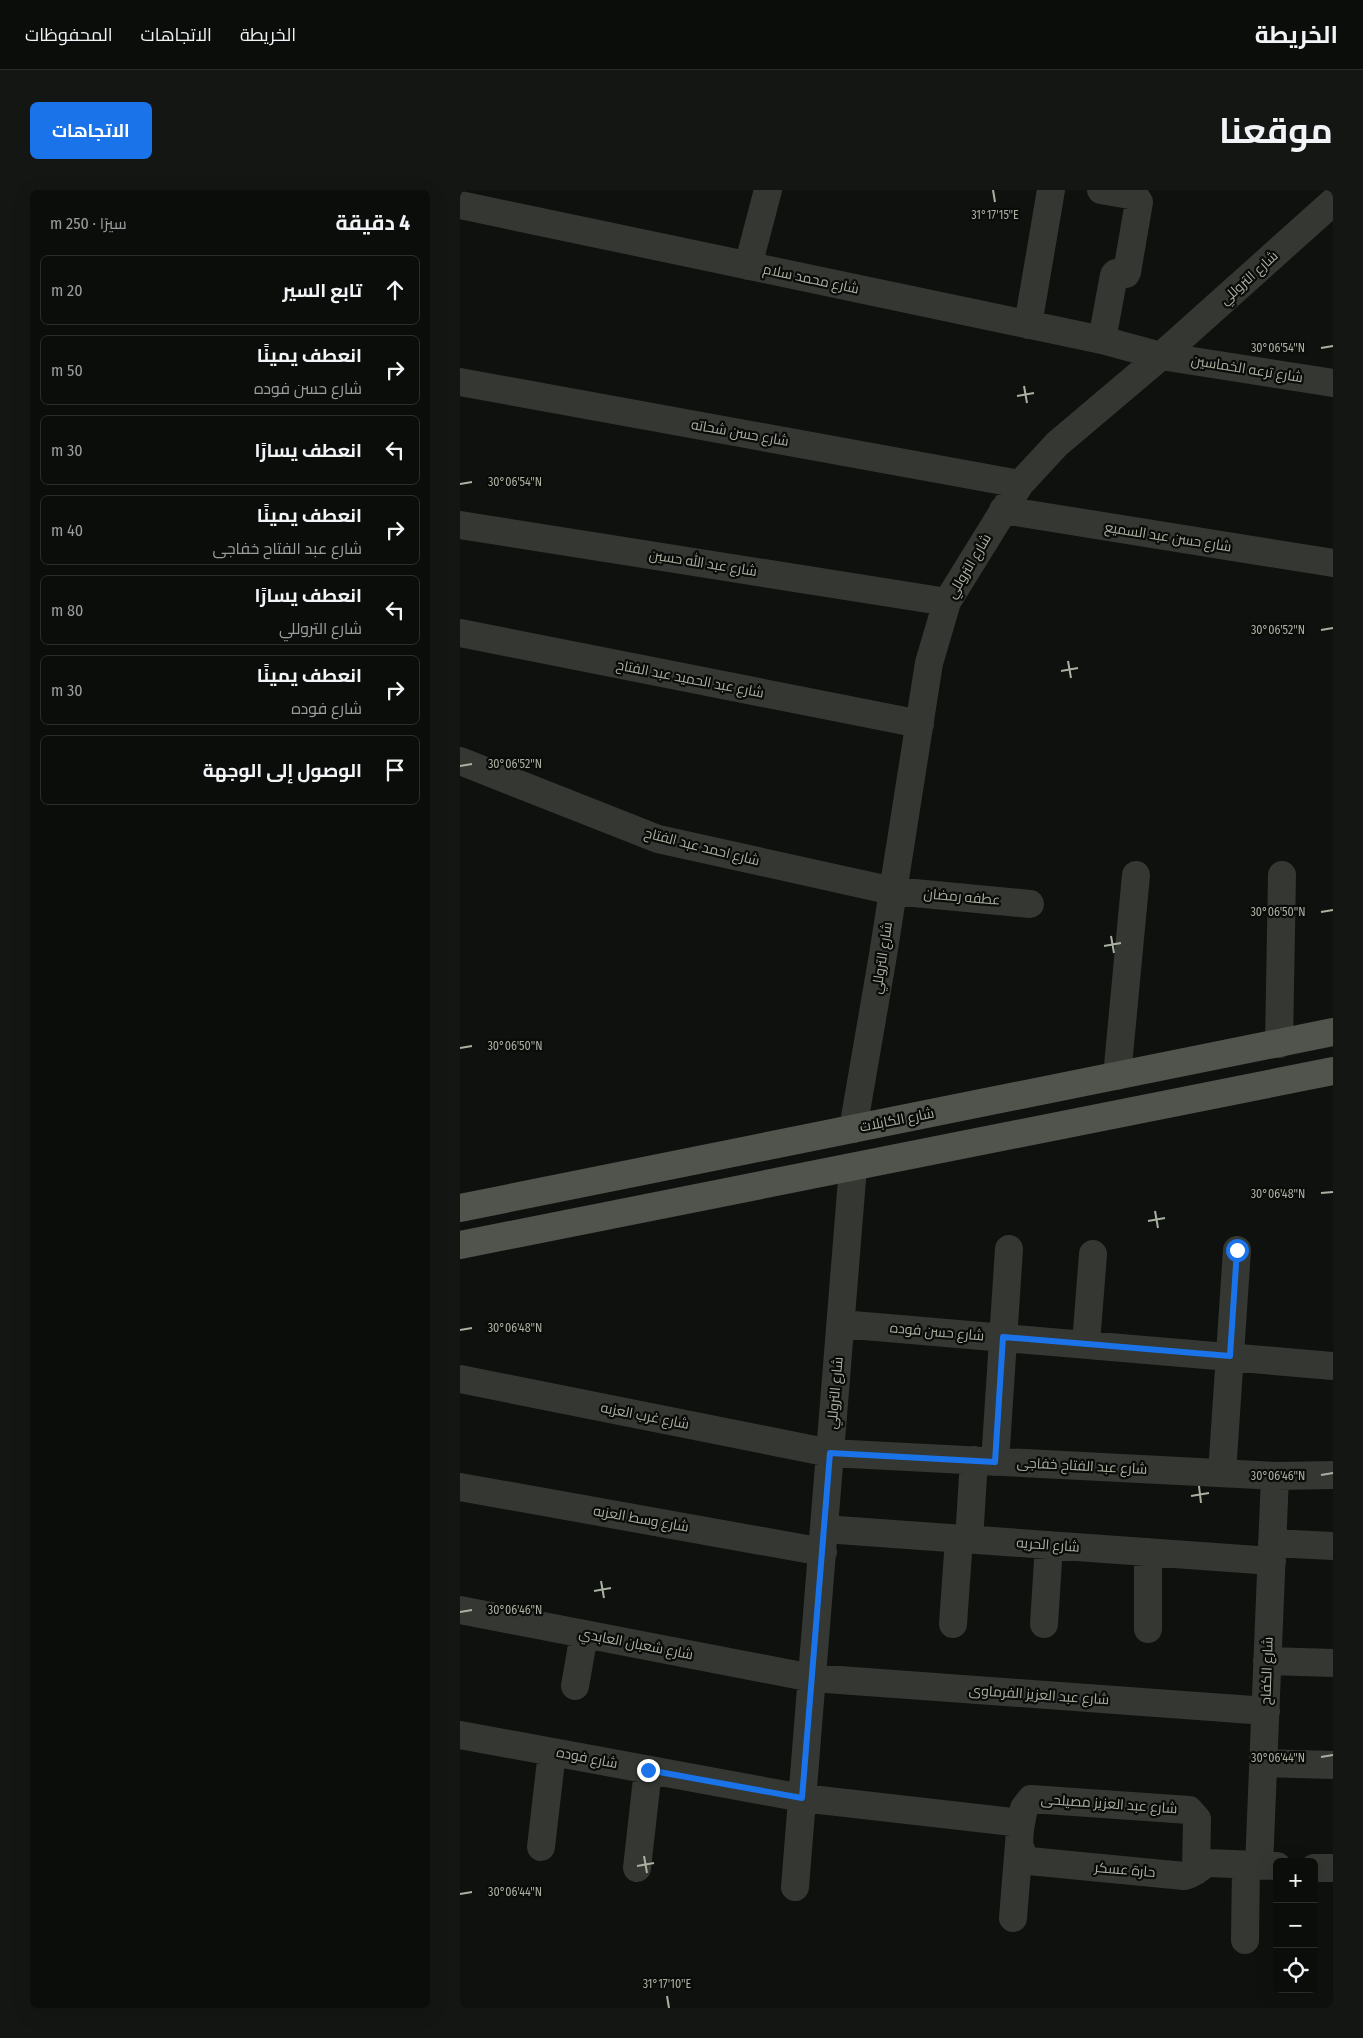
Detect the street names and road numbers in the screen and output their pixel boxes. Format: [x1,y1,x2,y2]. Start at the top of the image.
street label: شارع التروللي [1216,247,1284,311]
street label: شارع محمد سلام [761,261,861,298]
street label: شارع ترعه الخماسين [1190,352,1304,386]
street label: شارع حسن شحاته [690,416,790,450]
street label: شارع حسن عبد السميع [1103,519,1233,555]
street label: شارع التروللي [943,531,998,603]
street label: شارع عبد الله حسين [648,545,758,580]
street label: شارع عبد الحميد عبد الفتاح [615,656,765,702]
street label: شارع احمد عبد الفتاح [643,824,761,870]
street label: عطفه رمضان [923,885,1001,909]
street label: شارع التروللي [868,921,899,996]
street label: شارع الكابلات [858,1104,936,1136]
street label: شارع حسن فوده [889,1319,985,1345]
street label: شارع التروللي [823,1356,850,1430]
street label: شارع غرب العزبه [599,1399,691,1433]
street label: شارع عبد الفتاح خفاجى [1016,1454,1148,1478]
street label: شارع وسط العزبه [592,1502,690,1536]
street label: شارع الحريه [1016,1534,1080,1556]
street label: شارع شعبان العابدي [577,1625,695,1666]
street label: شارع الكفاح [1257,1637,1277,1705]
street label: شارع عبد العزيز الفرماوى [968,1682,1110,1708]
street label: شارع فوده [555,1744,619,1772]
street label: شارع عبد العزيز مصيلحى [1040,1791,1178,1817]
street label: حارة عسكر [1093,1859,1156,1881]

